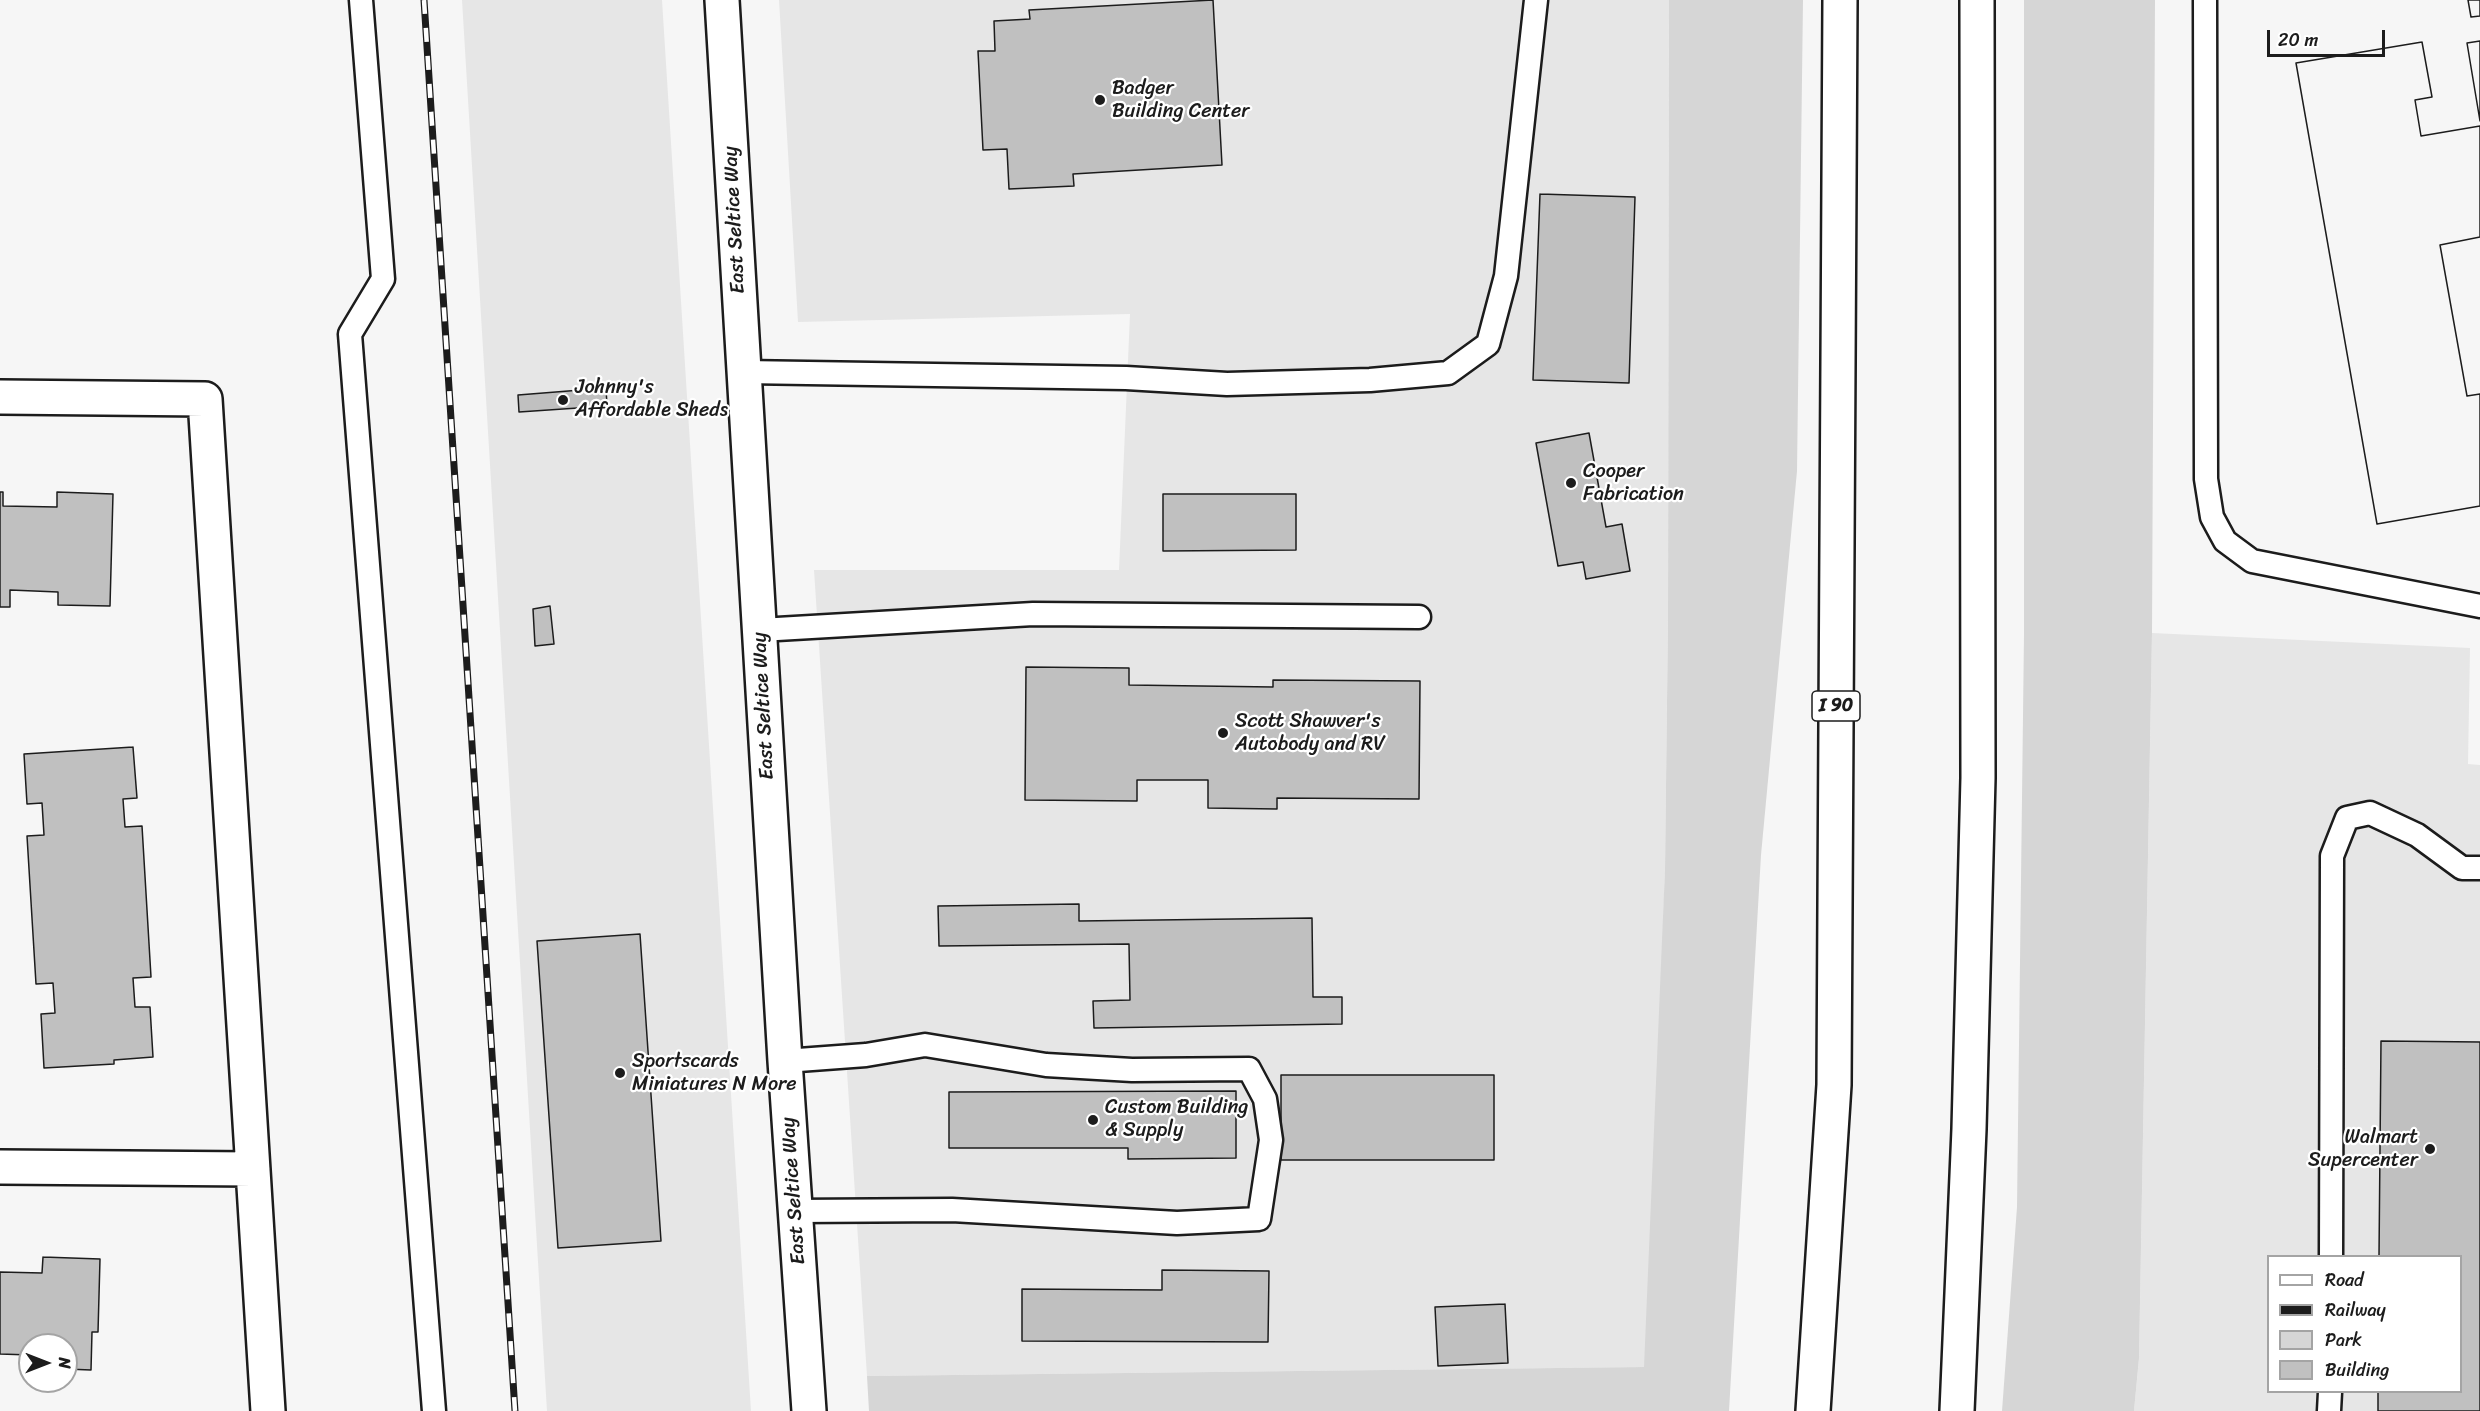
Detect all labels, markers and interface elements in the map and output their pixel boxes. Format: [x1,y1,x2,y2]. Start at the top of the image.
scale bar [2270,18,2388,56]
text: 20 m [2278,24,2318,56]
place label: Badger Building Center [1112,77,1250,124]
marker: Badger Building Center [1093,93,1107,107]
street label: East Seltice Way [719,146,751,294]
place label: Johnny's Affordable Sheds [575,376,728,423]
marker: Johnny's Affordable Sheds [556,393,570,407]
place label: Cooper Fabrication [1583,460,1684,507]
marker: Cooper Fabrication [1564,476,1578,490]
street label: East Seltice Way [748,632,780,780]
road number: I 90 [1812,691,1860,721]
place label: Scott Shawver's Autobody and RV [1235,710,1385,757]
marker: Scott Shawver's Autobody and RV [1216,726,1230,740]
place label: Sportscards Miniatures N More [632,1050,797,1097]
marker: Sportscards Miniatures N More [613,1066,627,1080]
place label: Custom Building & Supply [1105,1096,1248,1143]
marker: Custom Building & Supply [1086,1113,1100,1127]
street label: East Seltice Way [777,1116,811,1266]
place label: Walmart Supercenter [2308,1126,2418,1173]
marker: Walmart Supercenter [2423,1142,2437,1156]
legend [2267,1255,2462,1393]
text: Road [2325,1264,2364,1296]
text: Railway [2325,1294,2386,1326]
text: Park [2325,1324,2362,1356]
north arrow [18,1333,78,1393]
text: Building [2325,1354,2389,1386]
text: N [50,1357,79,1369]

